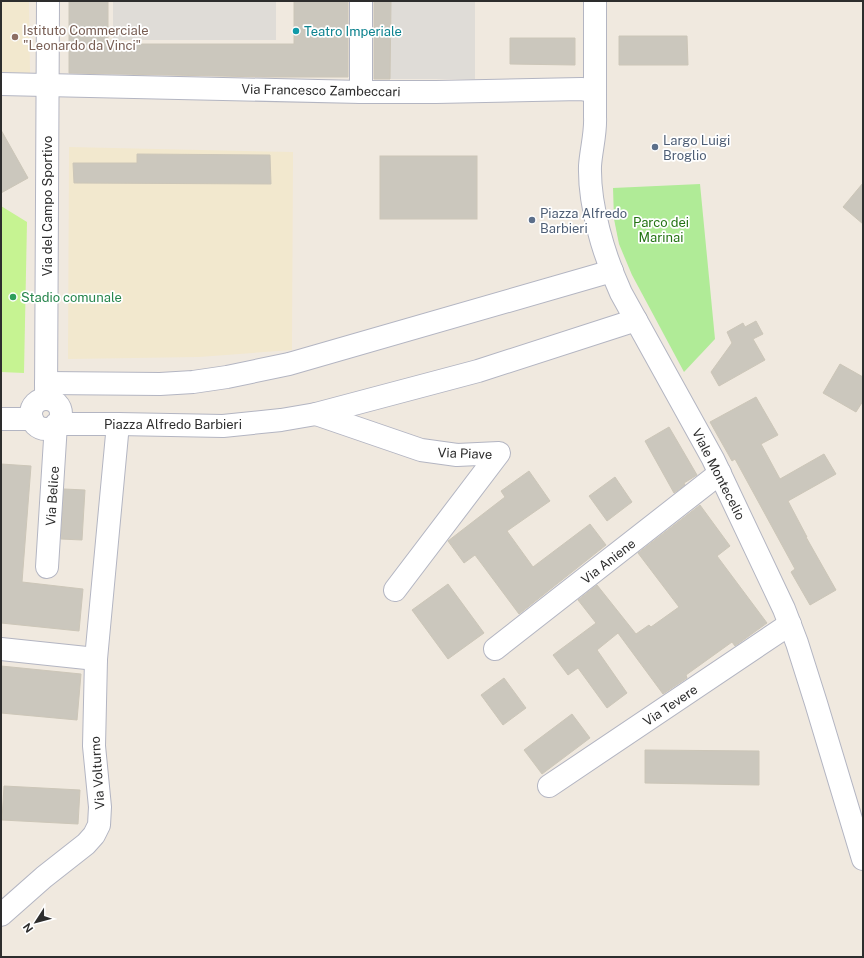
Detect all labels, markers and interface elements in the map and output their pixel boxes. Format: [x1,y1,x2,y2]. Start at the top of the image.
place label: Istituto Commerciale "Leonardo da Vinci" [23,23,149,53]
place label: Teatro Imperiale [304,24,402,39]
marker: Teatro Imperiale [291,26,301,36]
marker: Istituto Commerciale "Leonardo da Vinci" [10,32,20,42]
street label: Via Francesco Zambeccari [241,82,401,99]
place label: Largo Luigi Broglio [663,133,730,163]
street label: Via del Campo Sportivo [40,136,55,276]
marker: Largo Luigi Broglio [650,142,660,152]
place label: Piazza Alfredo Barbieri [540,206,627,236]
marker: Piazza Alfredo Barbieri [527,215,537,225]
park label: Parco dei Marinai [633,215,689,245]
place label: Stadio comunale [21,290,122,305]
marker: Stadio comunale [8,292,18,302]
street label: Piazza Alfredo Barbieri [104,417,242,432]
street label: Viale Montecelio [689,426,748,522]
street label: Via Piave [437,445,493,462]
street label: Via Belice [43,466,62,526]
street label: Via Aniene [578,536,638,587]
street label: Via Tevere [640,682,700,729]
street label: Via Volturno [87,736,108,810]
north arrow [16,902,56,942]
text: N [21,921,35,935]

